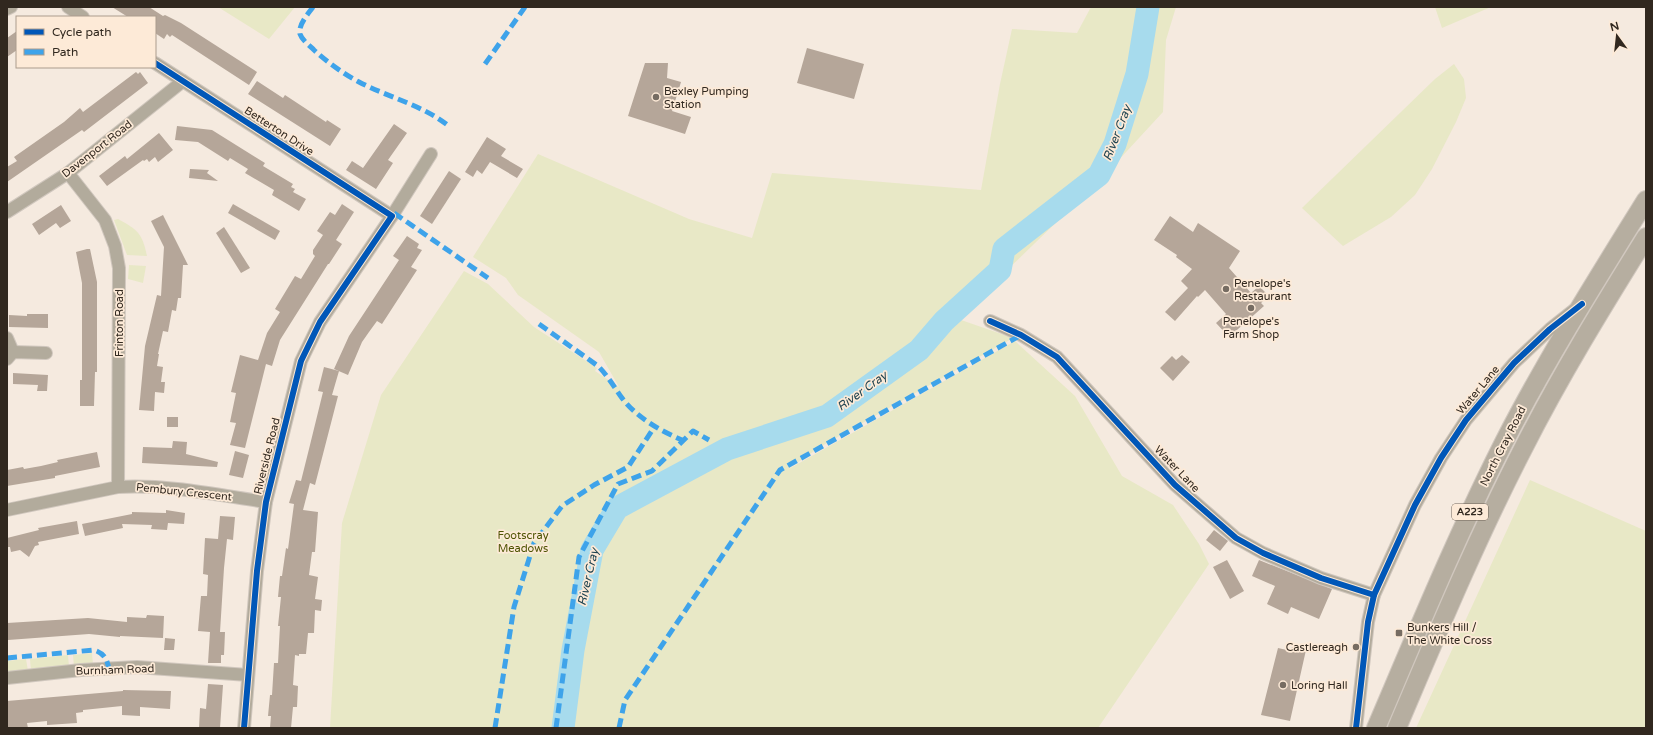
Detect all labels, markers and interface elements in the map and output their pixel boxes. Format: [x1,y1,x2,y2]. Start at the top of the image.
legend [16,16,156,68]
north arrow [1597,16,1637,56]
text: N [1609,19,1620,34]
text: Cycle path [52,25,111,39]
text: Path [52,45,78,59]
place label: Bexley Pumping Station [664,85,749,111]
marker: Bexley Pumping Station [651,92,661,102]
water label: River Cray [1100,102,1135,163]
street label: Betterton Drive [242,104,316,158]
street label: Davenport Road [59,118,135,180]
place label: Penelope's Restaurant [1234,277,1292,303]
marker: Penelope's Restaurant [1221,284,1231,294]
street label: Frinton Road [113,289,126,357]
marker: Penelope's Farm Shop [1246,303,1256,313]
place label: Penelope's Farm Shop [1223,315,1279,341]
street label: Water Lane [1454,363,1502,417]
water label: River Cray [834,367,891,414]
street label: North Cray Road [1477,404,1529,488]
street label: Riverside Road [251,416,283,496]
street label: Water Lane [1152,443,1202,495]
street label: Pembury Crescent [136,481,232,503]
road number: A223 [1452,504,1488,520]
park label: Footscray Meadows [497,529,549,555]
water label: River Cray [575,546,602,607]
place label: Bunkers Hill / The White Cross [1407,621,1492,647]
marker: Bunkers Hill / The White Cross [1394,628,1404,638]
place label: Castlereagh [1286,641,1348,654]
marker: Castlereagh [1351,642,1361,652]
street label: Burnham Road [75,662,155,678]
place label: Loring Hall [1291,679,1347,692]
marker: Loring Hall [1278,680,1288,690]

